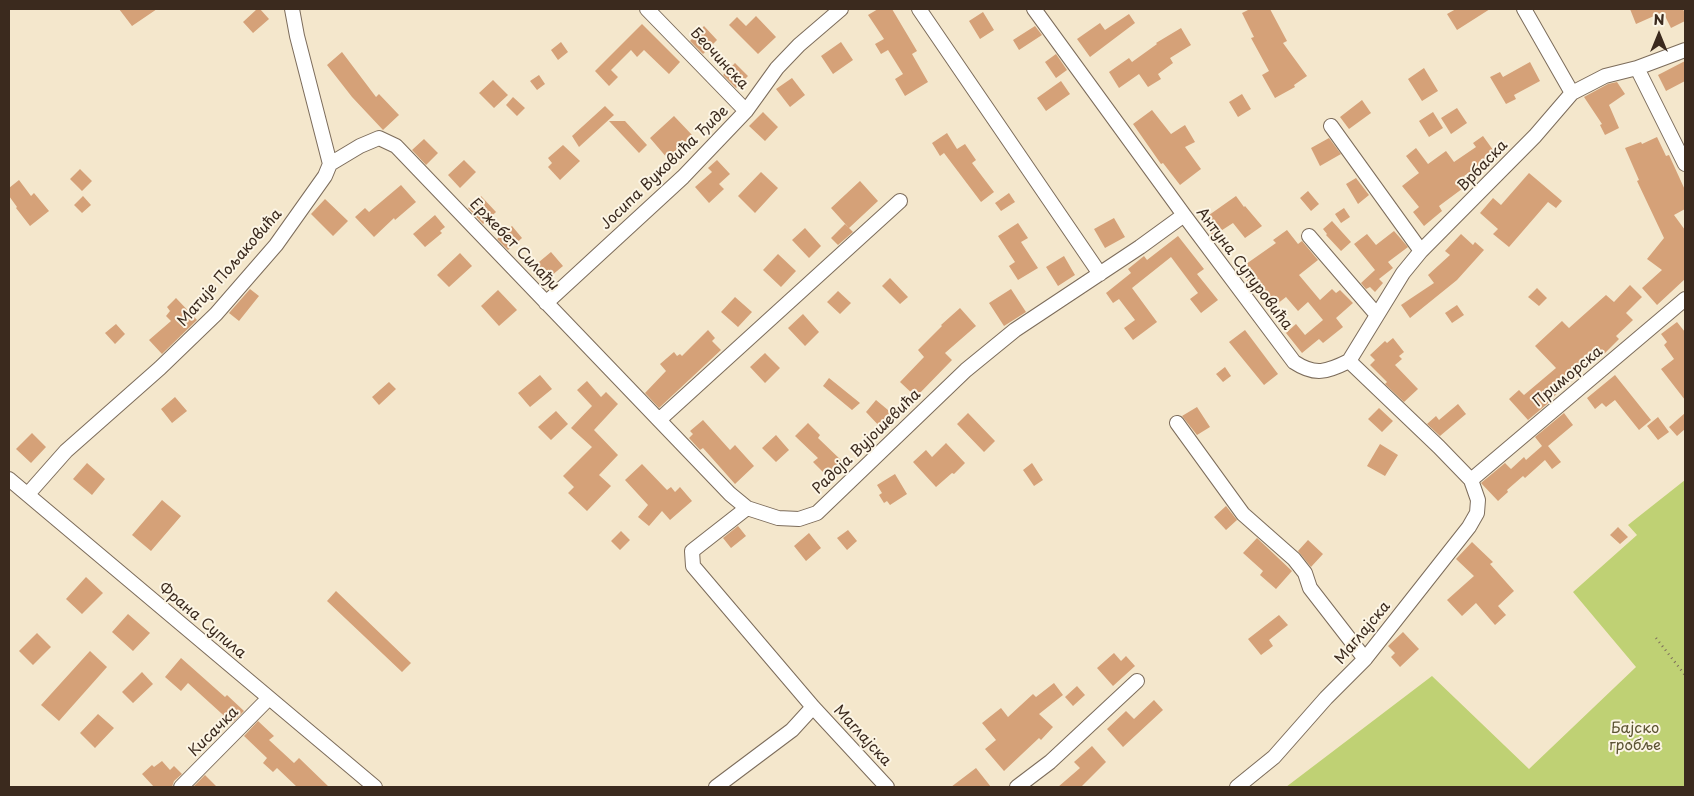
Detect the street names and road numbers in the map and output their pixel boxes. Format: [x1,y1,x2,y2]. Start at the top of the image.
street label: Беочинска [686,25,752,93]
street label: Јосипа Вуковића Ђиде [597,102,733,234]
street label: Врбаска [1454,137,1512,195]
street label: Ержебет Силађи [465,195,563,295]
street label: Антуна Сутуровића [1192,204,1296,334]
street label: Матије Пољаковића [174,206,286,330]
street label: Приморска [1530,343,1606,411]
street label: Радоја Вујошевића [809,386,925,498]
street label: Франа Супила [155,579,249,663]
street label: Маглајска [1332,598,1394,668]
street label: Маглајска [829,702,895,770]
street label: Кисачка [185,703,243,761]

